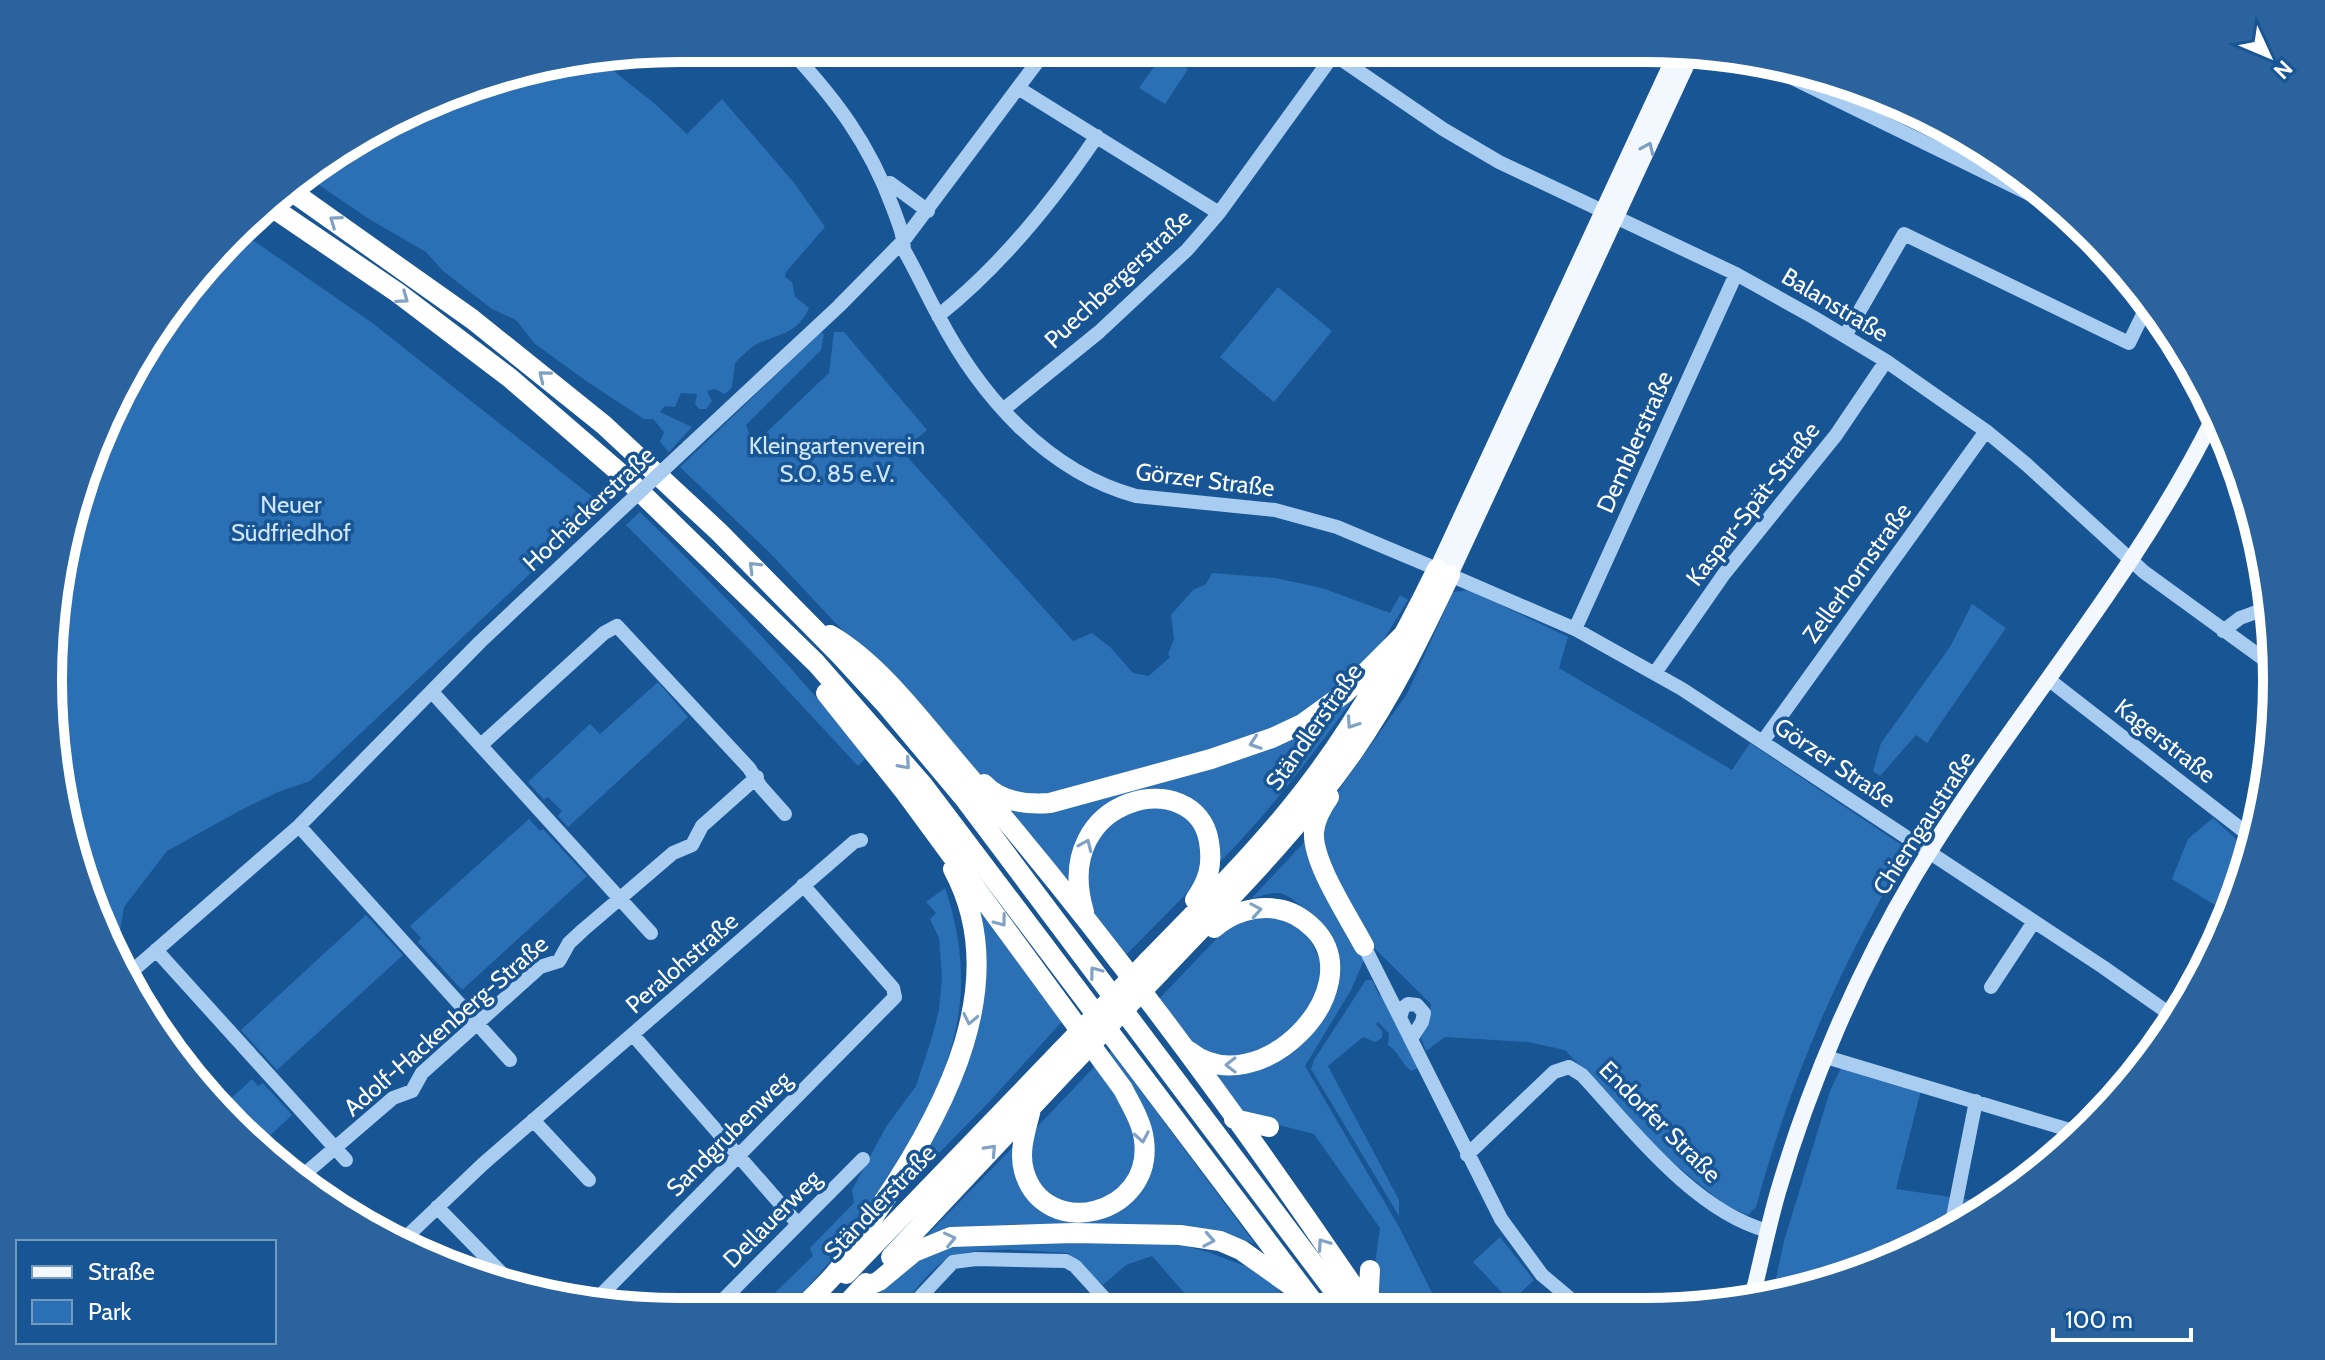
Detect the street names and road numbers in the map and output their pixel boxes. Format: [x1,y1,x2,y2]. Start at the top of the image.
street label: Puechbergerstraße [1038,203,1197,354]
street label: Balanstraße [1777,261,1894,348]
street label: Demblerstraße [1590,366,1679,517]
street label: Kaspar-Spät-Straße [1680,416,1826,591]
street label: Hochäckerstraße [517,440,660,577]
street label: Görzer Straße [1134,457,1276,502]
street label: Zellerhornstraße [1796,497,1917,648]
street label: Ständlerstraße [1259,658,1368,796]
street label: Kagerstraße [2109,692,2221,789]
street label: Görzer Straße [1769,711,1901,814]
street label: Chiemgaustraße [1866,746,1981,900]
street label: Peralohstraße [620,906,744,1019]
street label: Adolf-Hackenberg-Straße [338,929,554,1122]
street label: Endorfer Straße [1593,1055,1727,1189]
street label: Sandgrubenweg [660,1064,798,1202]
street label: Ständlerstraße [818,1138,942,1265]
street label: Dellauerweg [717,1163,827,1274]

